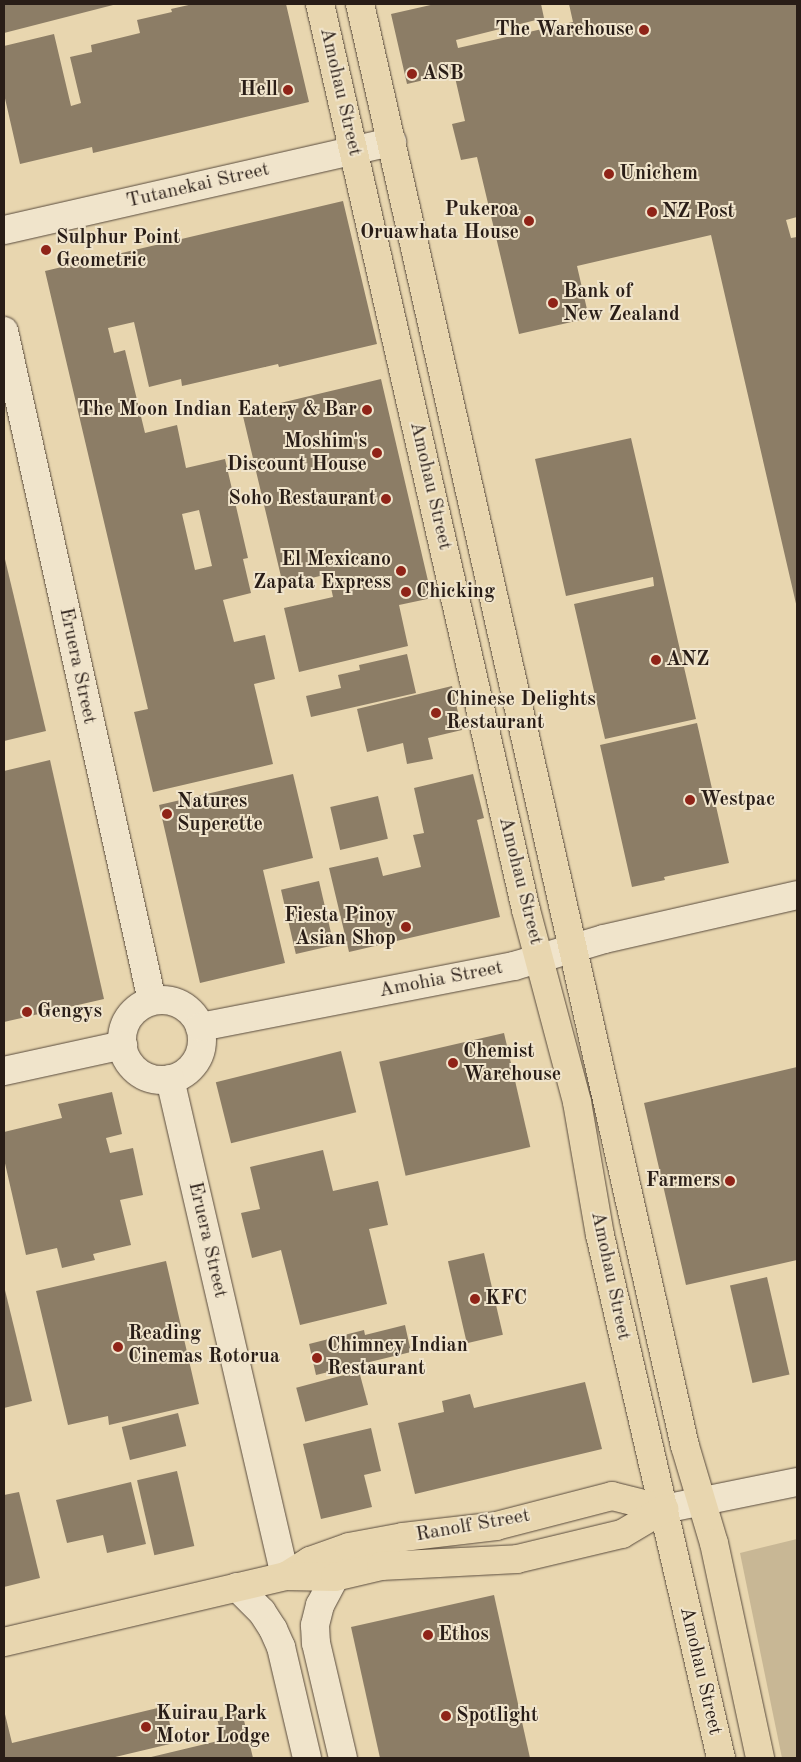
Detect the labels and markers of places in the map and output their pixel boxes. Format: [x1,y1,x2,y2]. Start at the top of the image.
place label: The Warehouse [495,18,634,42]
marker: The Warehouse [638,24,650,36]
place label: ASB [422,62,464,86]
marker: ASB [406,68,418,80]
place label: Hell [240,78,278,102]
marker: Hell [282,84,294,96]
place label: Unichem [619,162,698,186]
marker: Unichem [603,168,615,180]
place label: Pukeroa Oruawhata House [360,198,519,245]
place label: NZ Post [662,200,735,224]
marker: NZ Post [646,206,658,218]
marker: Pukeroa Oruawhata House [523,215,535,227]
place label: Sulphur Point Geometric [56,226,180,273]
marker: Sulphur Point Geometric [40,244,52,256]
place label: Bank of New Zealand [563,280,680,327]
marker: Bank of New Zealand [547,297,559,309]
place label: The Moon Indian Eatery & Bar [78,398,357,422]
marker: The Moon Indian Eatery & Bar [361,404,373,416]
place label: Moshim's Discount House [227,430,367,477]
marker: Moshim's Discount House [371,447,383,459]
place label: Soho Restaurant [228,487,376,511]
marker: Soho Restaurant [380,493,392,505]
place label: El Mexicano Zapata Express [253,548,391,595]
marker: El Mexicano Zapata Express [395,565,407,577]
place label: Chicking [416,580,495,604]
marker: Chicking [400,586,412,598]
place label: ANZ [666,648,709,672]
marker: ANZ [650,654,662,666]
place label: Chinese Delights Restaurant [446,689,596,736]
marker: Chinese Delights Restaurant [430,707,442,719]
place label: Westpac [700,788,775,812]
place label: Natures Superette [177,790,263,837]
marker: Westpac [684,794,696,806]
marker: Natures Superette [161,808,173,820]
place label: Fiesta Pinoy Asian Shop [284,904,396,951]
marker: Fiesta Pinoy Asian Shop [400,921,412,933]
place label: Gengys [37,1000,102,1024]
marker: Gengys [21,1006,33,1018]
place label: Chemist Warehouse [463,1040,561,1087]
marker: Chemist Warehouse [447,1057,459,1069]
place label: Farmers [646,1169,720,1193]
marker: Farmers [724,1175,736,1187]
place label: KFC [485,1287,527,1311]
marker: KFC [469,1293,481,1305]
place label: Reading Cinemas Rotorua [128,1323,280,1370]
place label: Chimney Indian Restaurant [327,1334,468,1381]
marker: Reading Cinemas Rotorua [112,1341,124,1353]
marker: Chimney Indian Restaurant [311,1352,323,1364]
place label: Ethos [438,1623,489,1647]
marker: Ethos [422,1629,434,1641]
place label: Kuirau Park Motor Lodge [156,1703,270,1750]
place label: Spotlight [456,1704,538,1728]
marker: Spotlight [440,1710,452,1722]
marker: Kuirau Park Motor Lodge [140,1721,152,1733]

